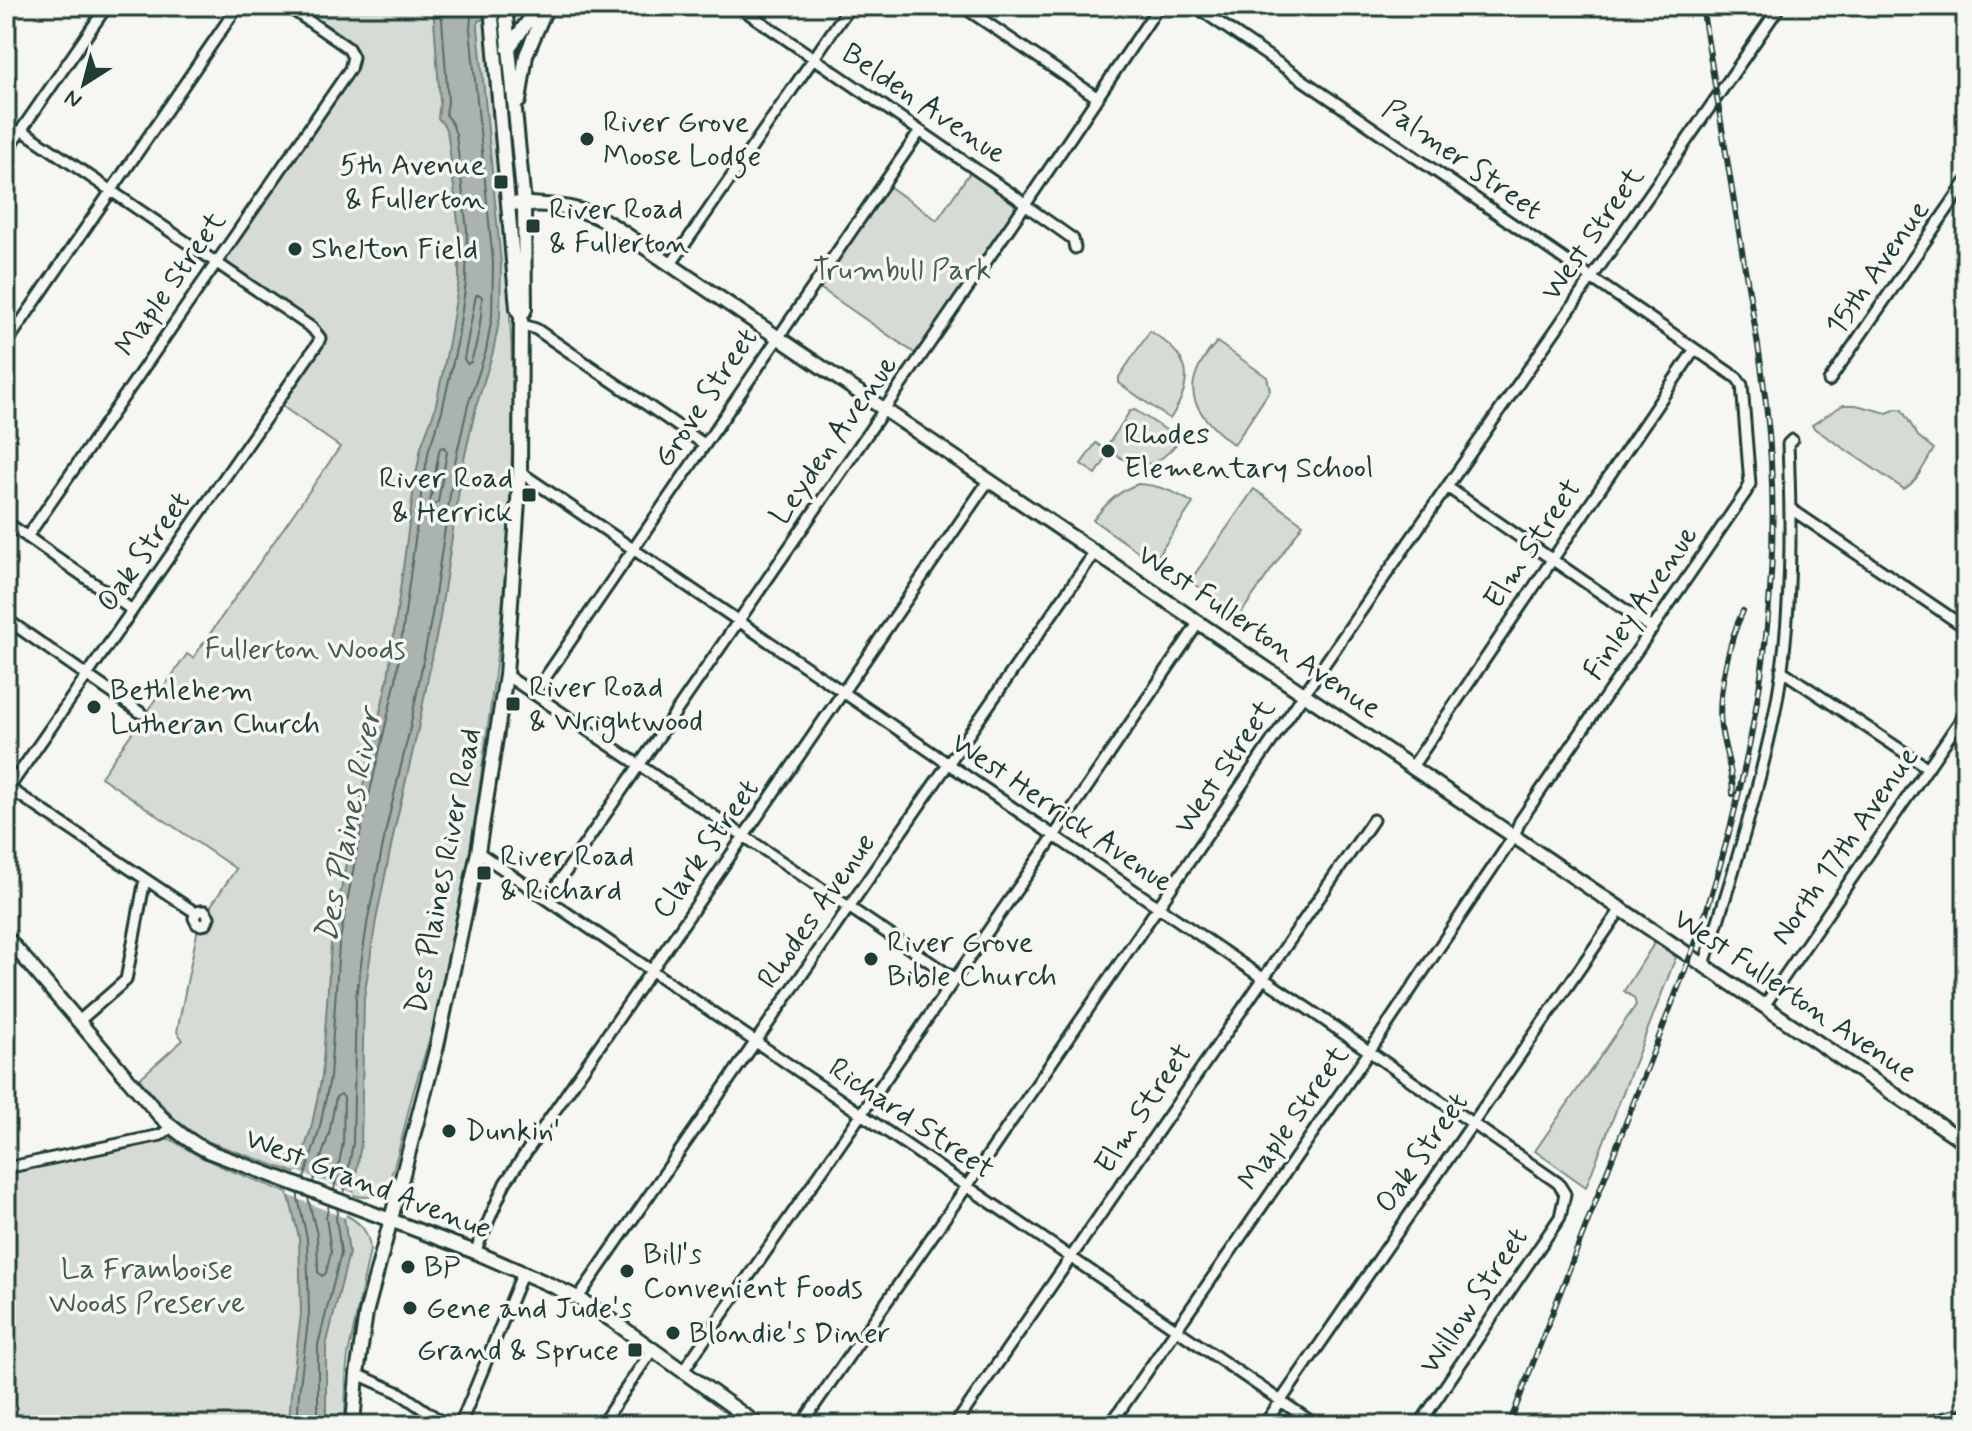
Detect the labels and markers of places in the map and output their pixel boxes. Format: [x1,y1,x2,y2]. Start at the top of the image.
place label: River Grove Moose Lodge [603,103,761,179]
marker: River Grove Moose Lodge [578,130,596,148]
place label: 5th Avenue & Fullerton [340,146,485,219]
marker: 5th Avenue & Fullerton [492,173,510,191]
place label: River Road & Fullerton [549,190,689,263]
marker: River Road & Fullerton [524,217,542,235]
place label: Shelton Field [311,230,478,269]
marker: Shelton Field [286,240,304,258]
place label: Rhodes Elementary School [1124,415,1373,488]
marker: Rhodes Elementary School [1099,442,1117,460]
place label: River Road & Herrick [379,459,513,532]
marker: River Road & Herrick [520,486,538,504]
place label: River Road & Wrightwood [529,668,703,743]
place label: Bethlehem Lutheran Church [110,671,320,744]
marker: River Road & Wrightwood [504,695,522,713]
marker: Bethlehem Lutheran Church [85,698,103,716]
place label: River Road & Richard [500,837,634,910]
marker: River Road & Richard [475,864,493,882]
place label: River Grove Bible Church [887,923,1057,996]
marker: River Grove Bible Church [862,950,880,968]
place label: Dunkin' [465,1112,560,1151]
marker: Dunkin' [440,1122,458,1140]
place label: Bill's Convenient Foods [643,1235,863,1308]
place label: BP [424,1248,460,1287]
marker: BP [399,1258,417,1276]
marker: Bill's Convenient Foods [618,1262,636,1280]
place label: Gene and Jude's [426,1289,632,1328]
marker: Gene and Jude's [401,1299,419,1317]
place label: Blondie's Diner [689,1314,890,1353]
marker: Blondie's Diner [664,1324,682,1342]
place label: Grand & Spruce [417,1331,619,1370]
marker: Grand & Spruce [626,1341,644,1359]

